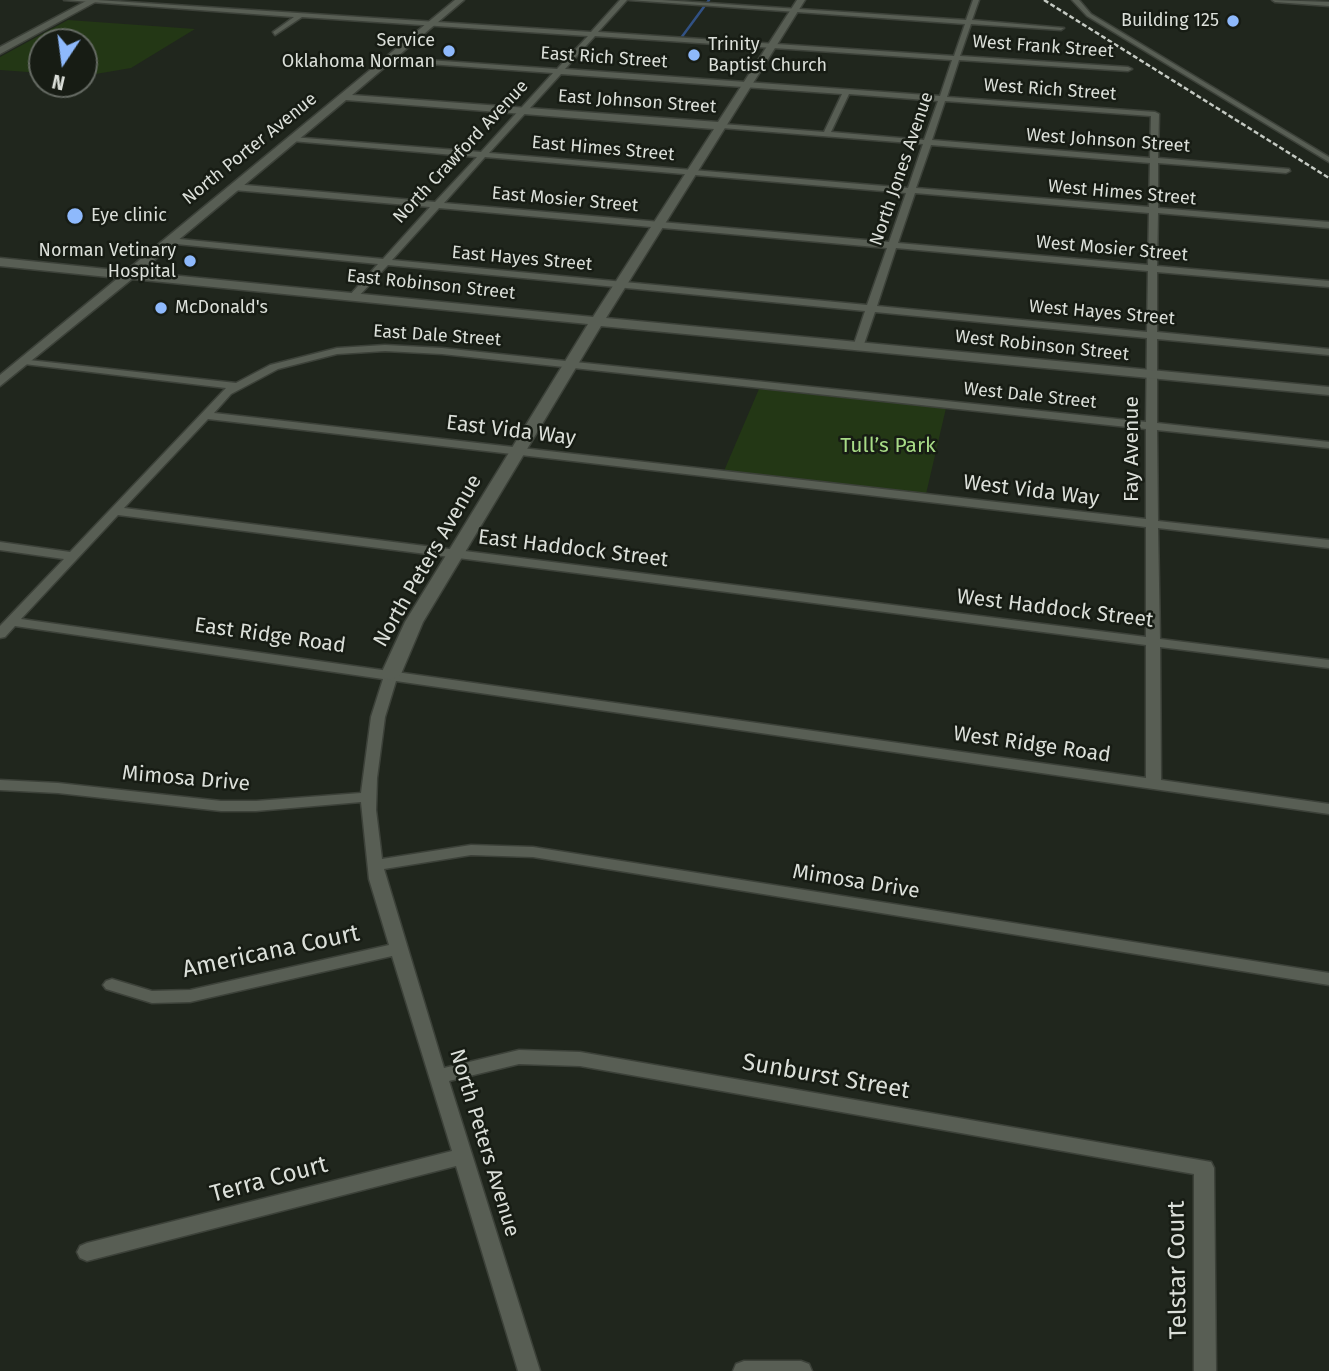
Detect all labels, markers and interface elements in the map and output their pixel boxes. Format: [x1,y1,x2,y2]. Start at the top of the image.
place label: Building 125 [1121,10,1219,32]
marker: Building 125 [1225,13,1241,29]
north arrow [28,28,98,98]
place label: Service Oklahoma Norman [282,30,435,72]
street label: West Frank Street [971,31,1115,63]
place label: Trinity Baptist Church [708,34,827,76]
marker: Service Oklahoma Norman [441,43,457,59]
street label: East Rich Street [540,43,668,73]
marker: Trinity Baptist Church [686,47,702,63]
text: N [50,69,67,95]
street label: West Rich Street [983,75,1117,105]
street label: North Crawford Avenue [389,76,533,228]
street label: East Johnson Street [557,86,717,118]
street label: North Porter Avenue [179,88,321,210]
street label: North Jones Avenue [866,89,938,249]
street label: West Johnson Street [1025,124,1191,158]
street label: East Himes Street [531,132,675,166]
street label: West Himes Street [1047,176,1197,210]
street label: East Mosier Street [491,183,639,217]
place label: Eye clinic [91,205,167,227]
marker: Eye clinic [65,206,85,226]
street label: West Mosier Street [1035,232,1189,266]
place label: Norman Vetinary Hospital [39,240,176,282]
street label: East Hayes Street [451,242,593,276]
marker: Norman Vetinary Hospital [182,253,198,269]
street label: East Robinson Street [346,265,516,305]
street label: West Hayes Street [1028,296,1176,330]
place label: McDonald's [175,297,268,319]
marker: McDonald's [153,300,169,316]
street label: East Dale Street [372,321,502,351]
street label: West Robinson Street [954,326,1130,366]
street label: West Dale Street [962,378,1098,414]
street label: Fay Avenue [1119,396,1145,502]
street label: East Vida Way [445,411,577,451]
park label: Tull’s Park [840,433,936,459]
street label: North Peters Avenue [368,470,488,652]
street label: West Vida Way [962,470,1100,512]
street label: East Haddock Street [476,525,670,573]
street label: West Haddock Street [955,584,1155,634]
street label: East Ridge Road [193,613,347,659]
street label: West Ridge Road [952,721,1112,769]
street label: Mimosa Drive [121,761,251,797]
street label: Mimosa Drive [791,860,921,904]
street label: Americana Court [180,919,362,985]
street label: North Peters Avenue [443,1046,525,1240]
street label: Sunburst Street [740,1048,912,1106]
street label: Terra Court [207,1151,331,1209]
street label: Telstar Court [1162,1201,1194,1339]

